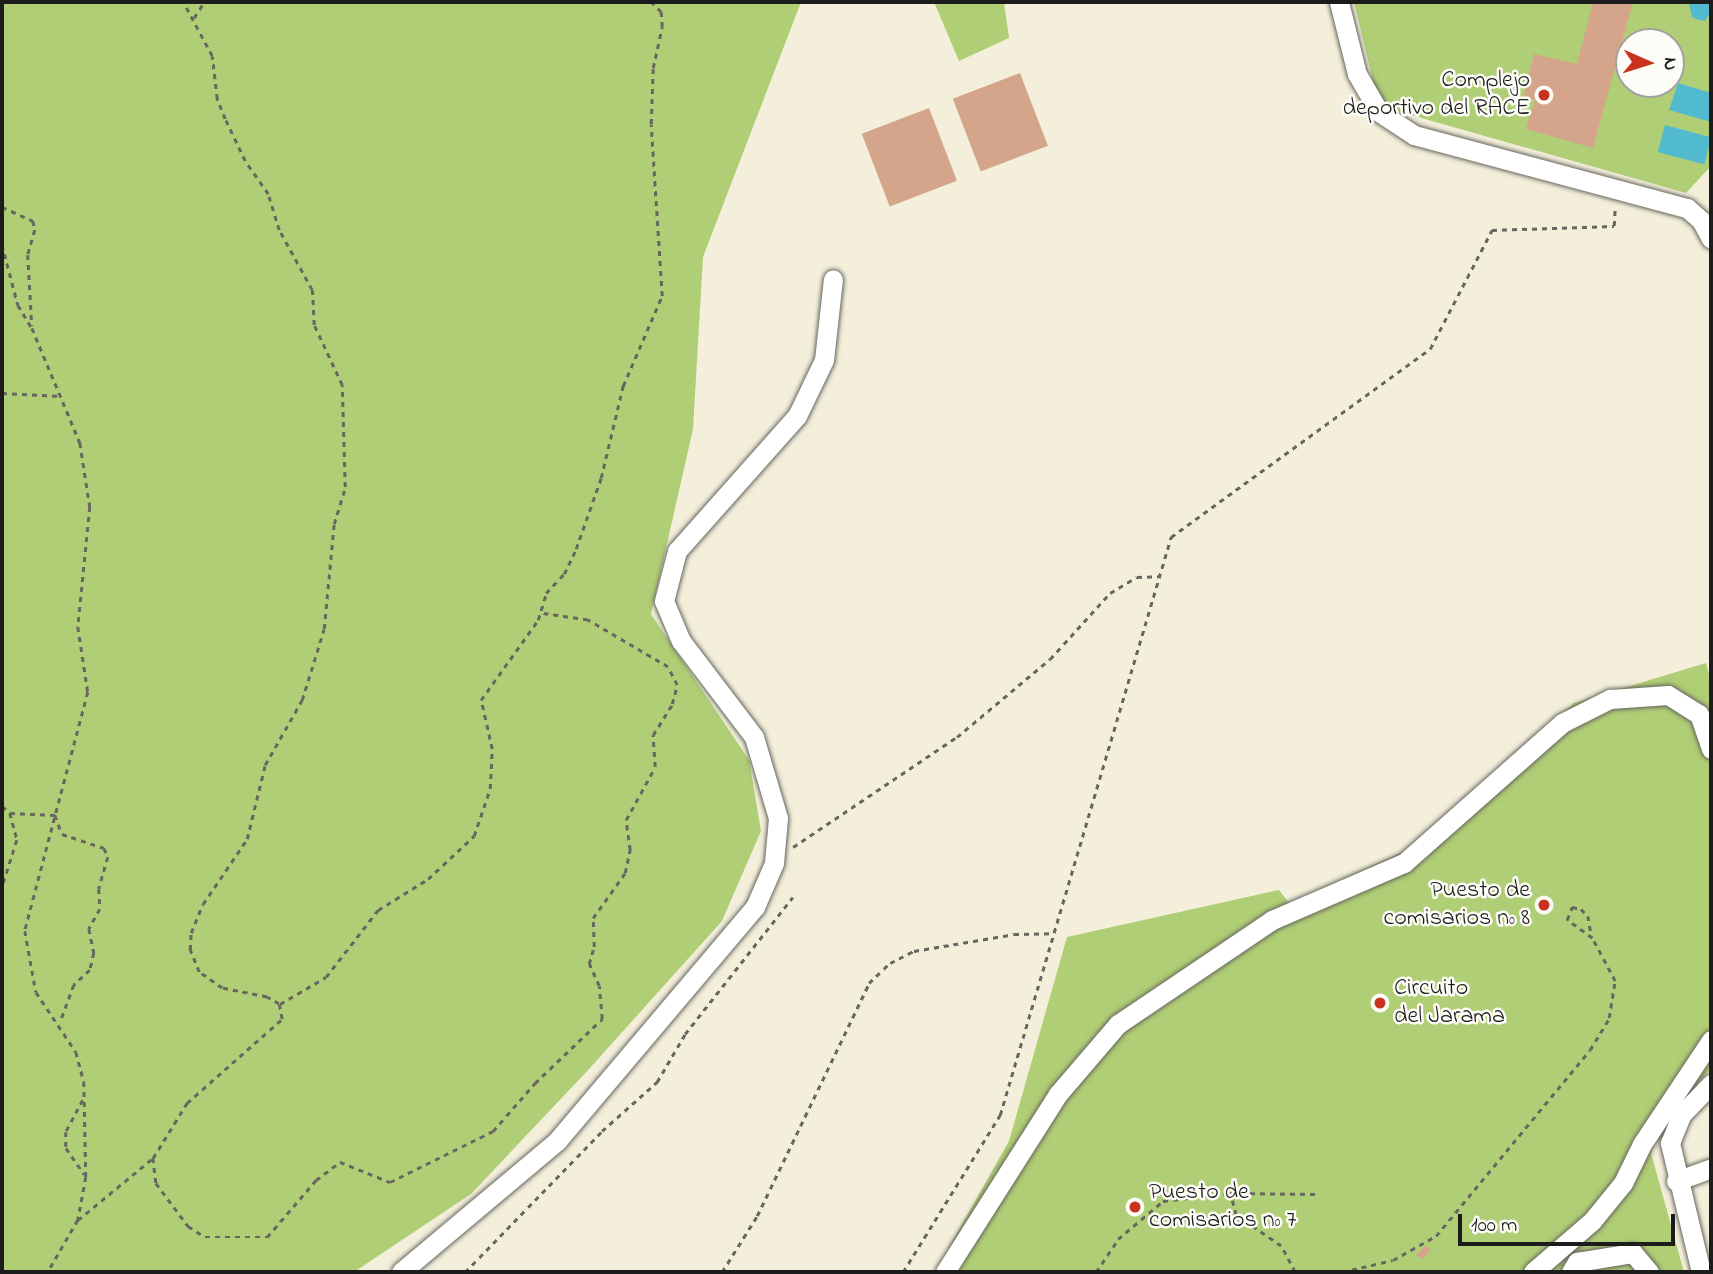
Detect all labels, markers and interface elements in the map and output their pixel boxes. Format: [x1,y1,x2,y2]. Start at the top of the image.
north arrow [1615,28,1685,98]
text: N [1656,57,1683,71]
place label: Complejo deportivo del RACE [1343,67,1530,123]
marker: Complejo deportivo del RACE [1536,87,1552,103]
place label: Puesto de comisarios nº 8 [1384,877,1530,933]
marker: Puesto de comisarios nº 8 [1536,897,1552,913]
place label: Circuito del Jarama [1394,975,1505,1031]
marker: Circuito del Jarama [1372,995,1388,1011]
place label: Puesto de comisarios nº 7 [1149,1179,1296,1235]
marker: Puesto de comisarios nº 7 [1127,1199,1143,1215]
scale bar [1461,1200,1678,1244]
text: 100 m [1471,1211,1517,1241]

